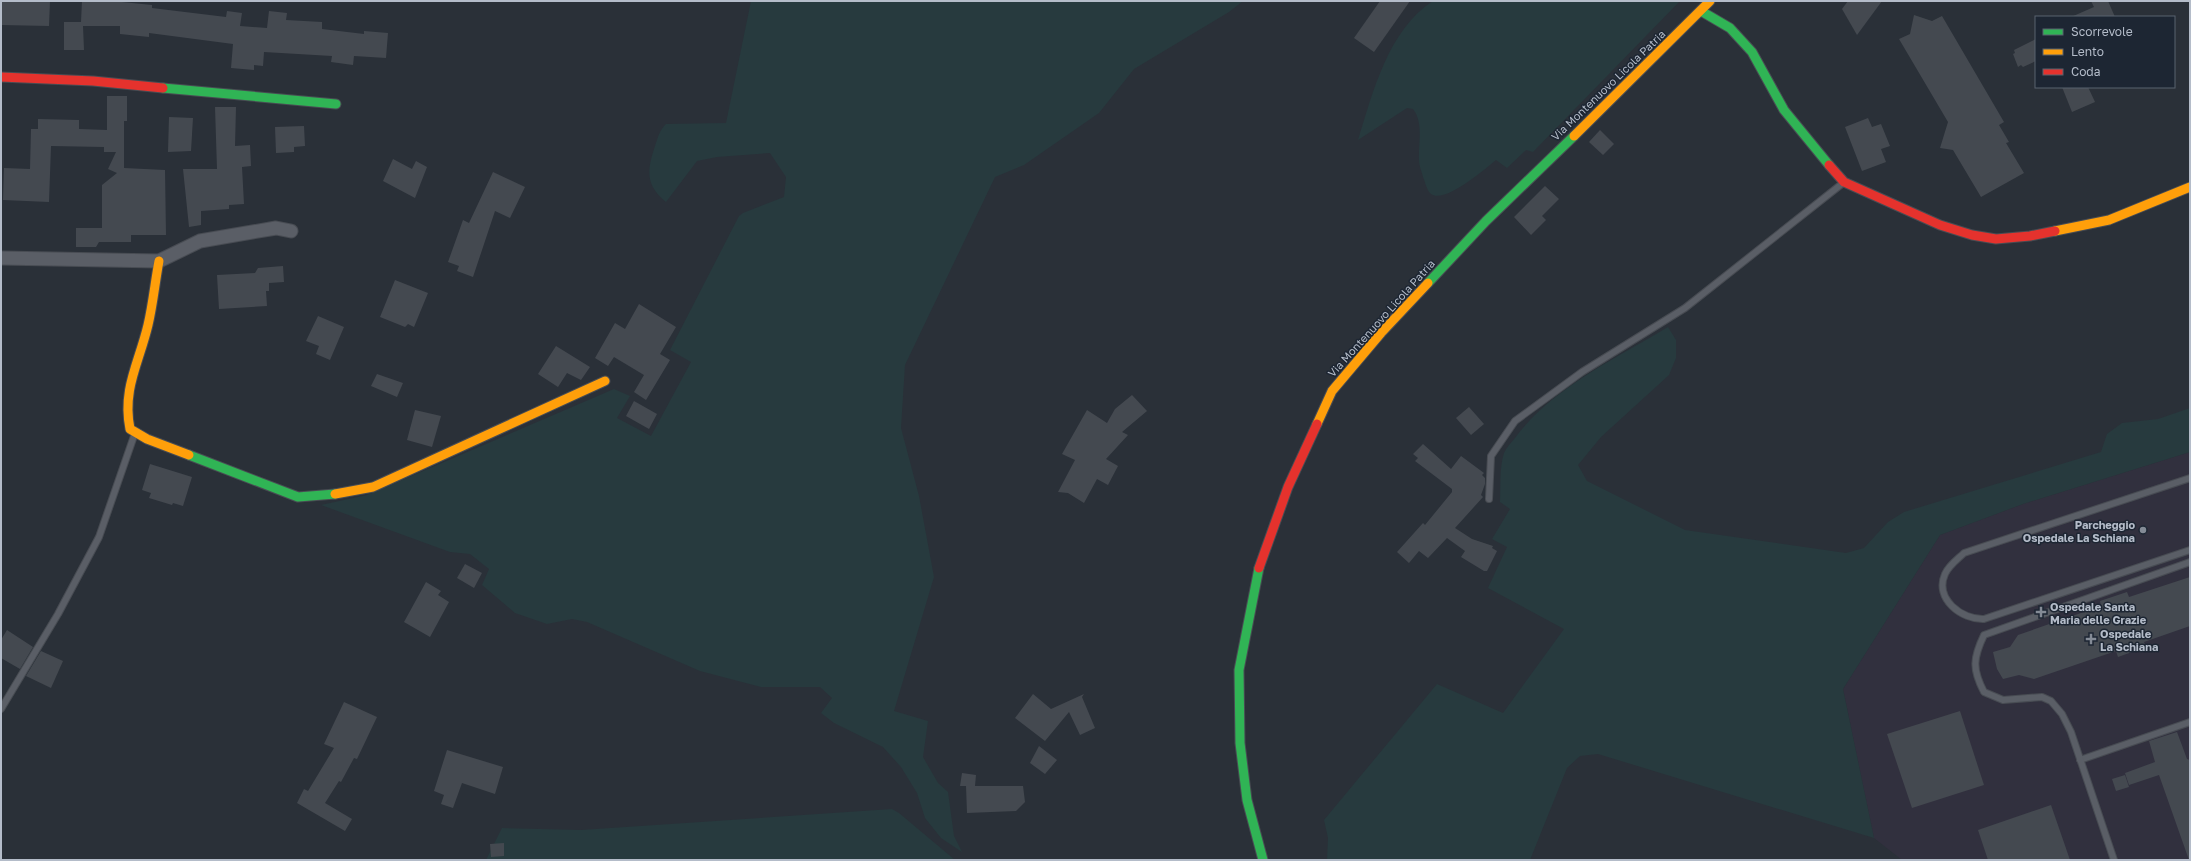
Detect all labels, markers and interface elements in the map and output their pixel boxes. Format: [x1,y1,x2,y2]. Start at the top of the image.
legend [2035,16,2175,88]
text: Scorrevole [2071,24,2133,39]
street label: Via Montenuovo Licola Patria [1548,27,1668,143]
text: Lento [2071,44,2104,59]
text: Coda [2071,64,2101,79]
street label: Via Montenuovo Licola Patria [1325,257,1437,379]
place label: Parcheggio Ospedale La Schiana [2023,518,2135,544]
marker: Parcheggio Ospedale La Schiana [2138,525,2148,535]
place label: Ospedale Santa Maria delle Grazie [2050,600,2147,626]
marker: Ospedale Santa Maria delle Grazie [2035,606,2047,618]
place label: Ospedale La Schiana [2100,627,2158,653]
marker: Ospedale La Schiana [2085,633,2097,645]

